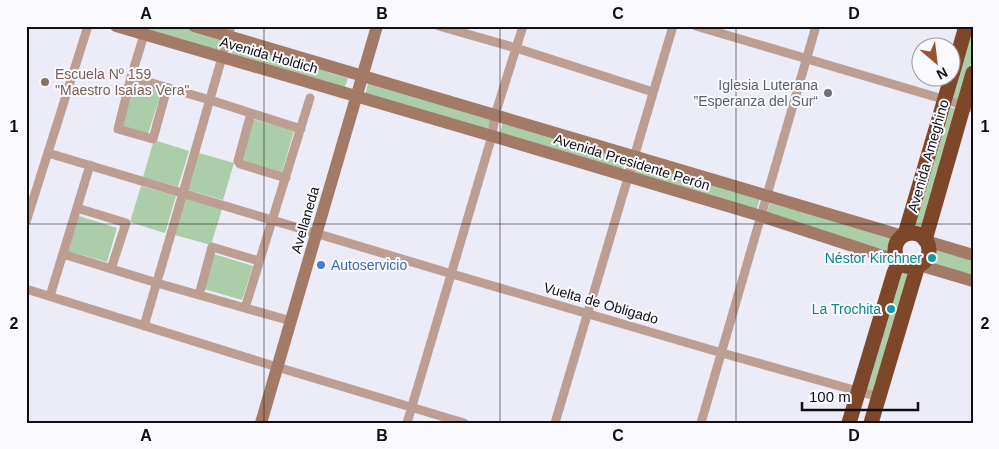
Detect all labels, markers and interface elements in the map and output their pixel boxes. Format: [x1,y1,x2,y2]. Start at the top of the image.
text: A [140,5,152,22]
text: B [376,5,388,22]
text: C [612,5,624,22]
text: D [848,5,860,22]
street label: Avenida Holdich [218,33,320,77]
north arrow [912,38,962,88]
text: N [934,64,950,83]
place label: Escuela Nº 159 "Maestro Isaías Vera" [55,66,189,98]
marker: Escuela Nº 159 "Maestro Isaías Vera" [39,76,51,88]
place label: Iglesia Luterana ”Esperanza del Sur“ [693,77,818,109]
marker: Iglesia Luterana ”Esperanza del Sur“ [822,87,834,99]
street label: Avenida Ameghino [904,98,952,214]
text: 1 [10,118,19,135]
text: 1 [981,118,990,135]
street label: Avenida Presidente Perón [552,131,712,193]
street label: Avellaneda [288,184,322,255]
place label: Néstor Kirchner [825,250,922,266]
marker: Néstor Kirchner [926,252,938,264]
place label: Autoservicio [331,257,407,273]
marker: Autoservicio [315,259,327,271]
street label: Vuelta de Obligado [542,279,660,327]
place label: La Trochita [812,301,881,317]
marker: La Trochita [885,303,897,315]
text: 2 [10,315,19,332]
text: 2 [981,315,990,332]
scale bar [802,379,918,411]
text: 100 m [809,388,851,405]
text: A [140,427,152,444]
text: B [376,427,388,444]
text: C [612,427,624,444]
text: D [848,427,860,444]

